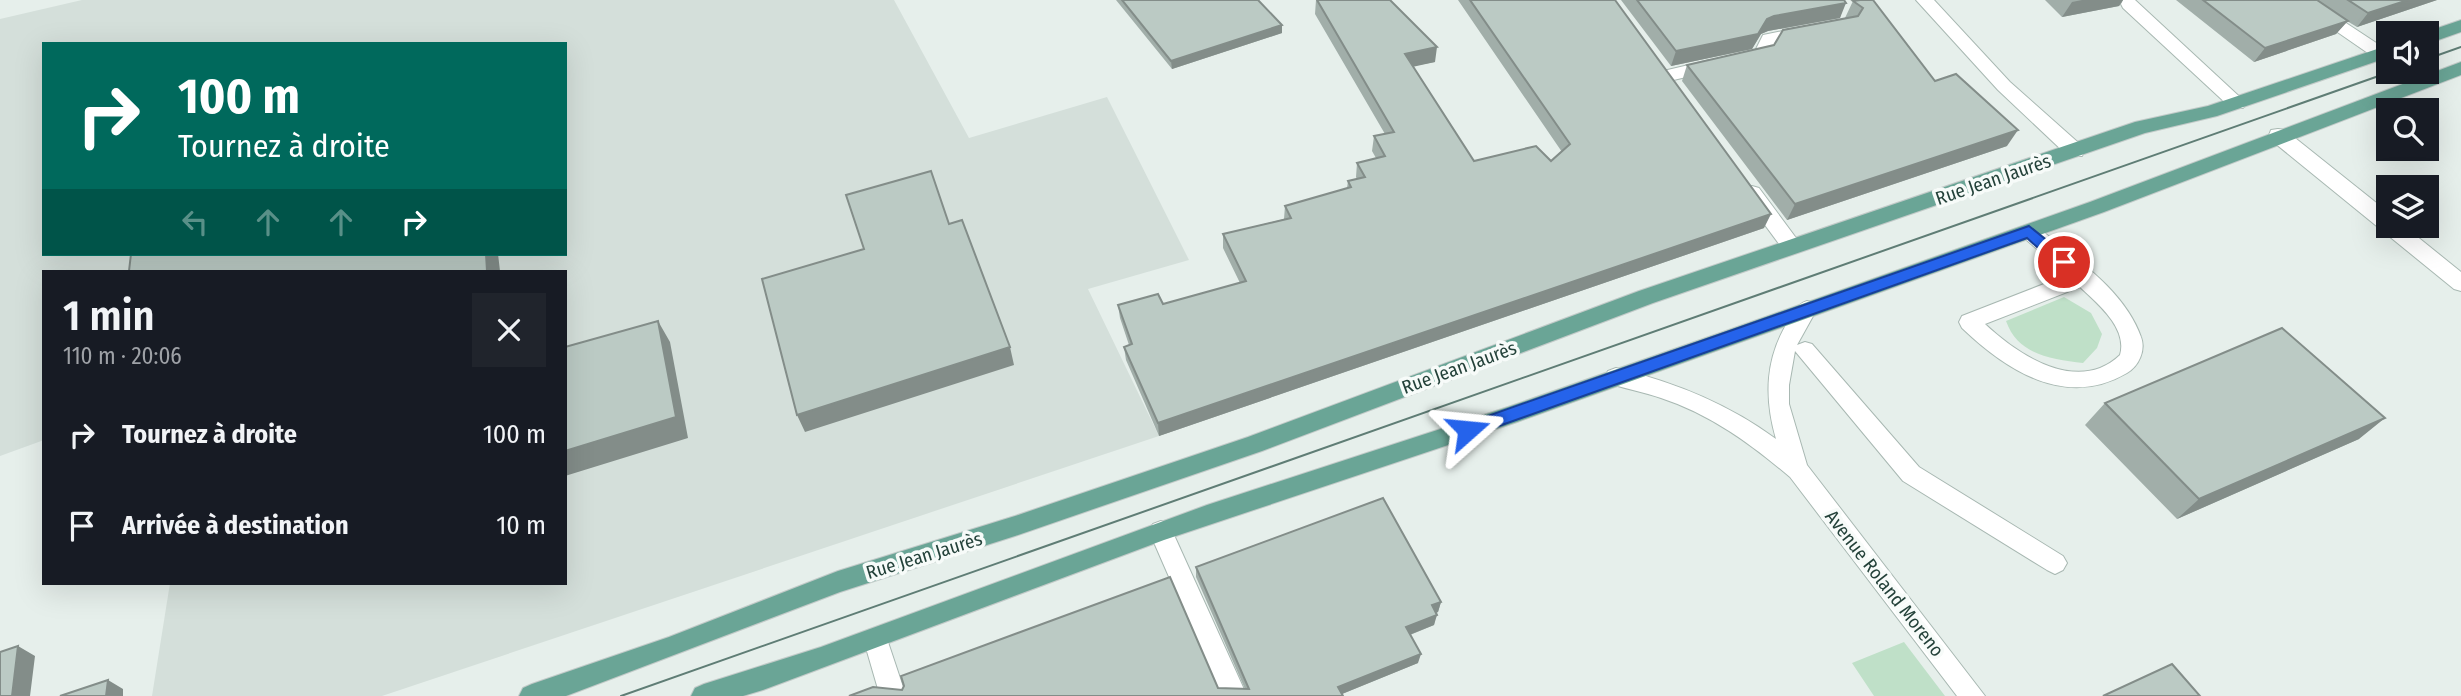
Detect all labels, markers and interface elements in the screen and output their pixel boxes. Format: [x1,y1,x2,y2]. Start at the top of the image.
map controls [2376,21,2439,238]
button: sound [2376,21,2439,84]
text: 100 m [178,67,300,126]
icon: right [63,70,154,161]
button: search [2376,98,2439,161]
text: Tournez à droite [178,127,390,165]
street label: Rue Jean Jaurès [1933,149,2054,210]
button: layers [2376,175,2439,238]
icon: left [176,203,214,241]
icon: ahead [249,203,287,241]
icon: ahead [322,203,360,241]
icon: right [395,203,433,241]
pin [2034,232,2094,292]
icon: arrive [2045,243,2083,281]
text: 1 min [63,291,154,341]
button: close [472,293,546,367]
street label: Rue Jean Jaurès [1399,336,1520,399]
text: 110 m · 20:06 [63,342,182,370]
position arrow [1431,393,1505,467]
icon: right [63,416,101,454]
text: Tournez à droite [122,419,297,450]
text: 100 m [483,419,546,450]
street label: Avenue Roland Moreno [1820,505,1949,661]
icon: arrive [63,507,101,545]
text: Arrivée à destination [122,510,349,541]
text: 10 m [496,510,546,541]
street label: Rue Jean Jaurès [863,527,985,584]

